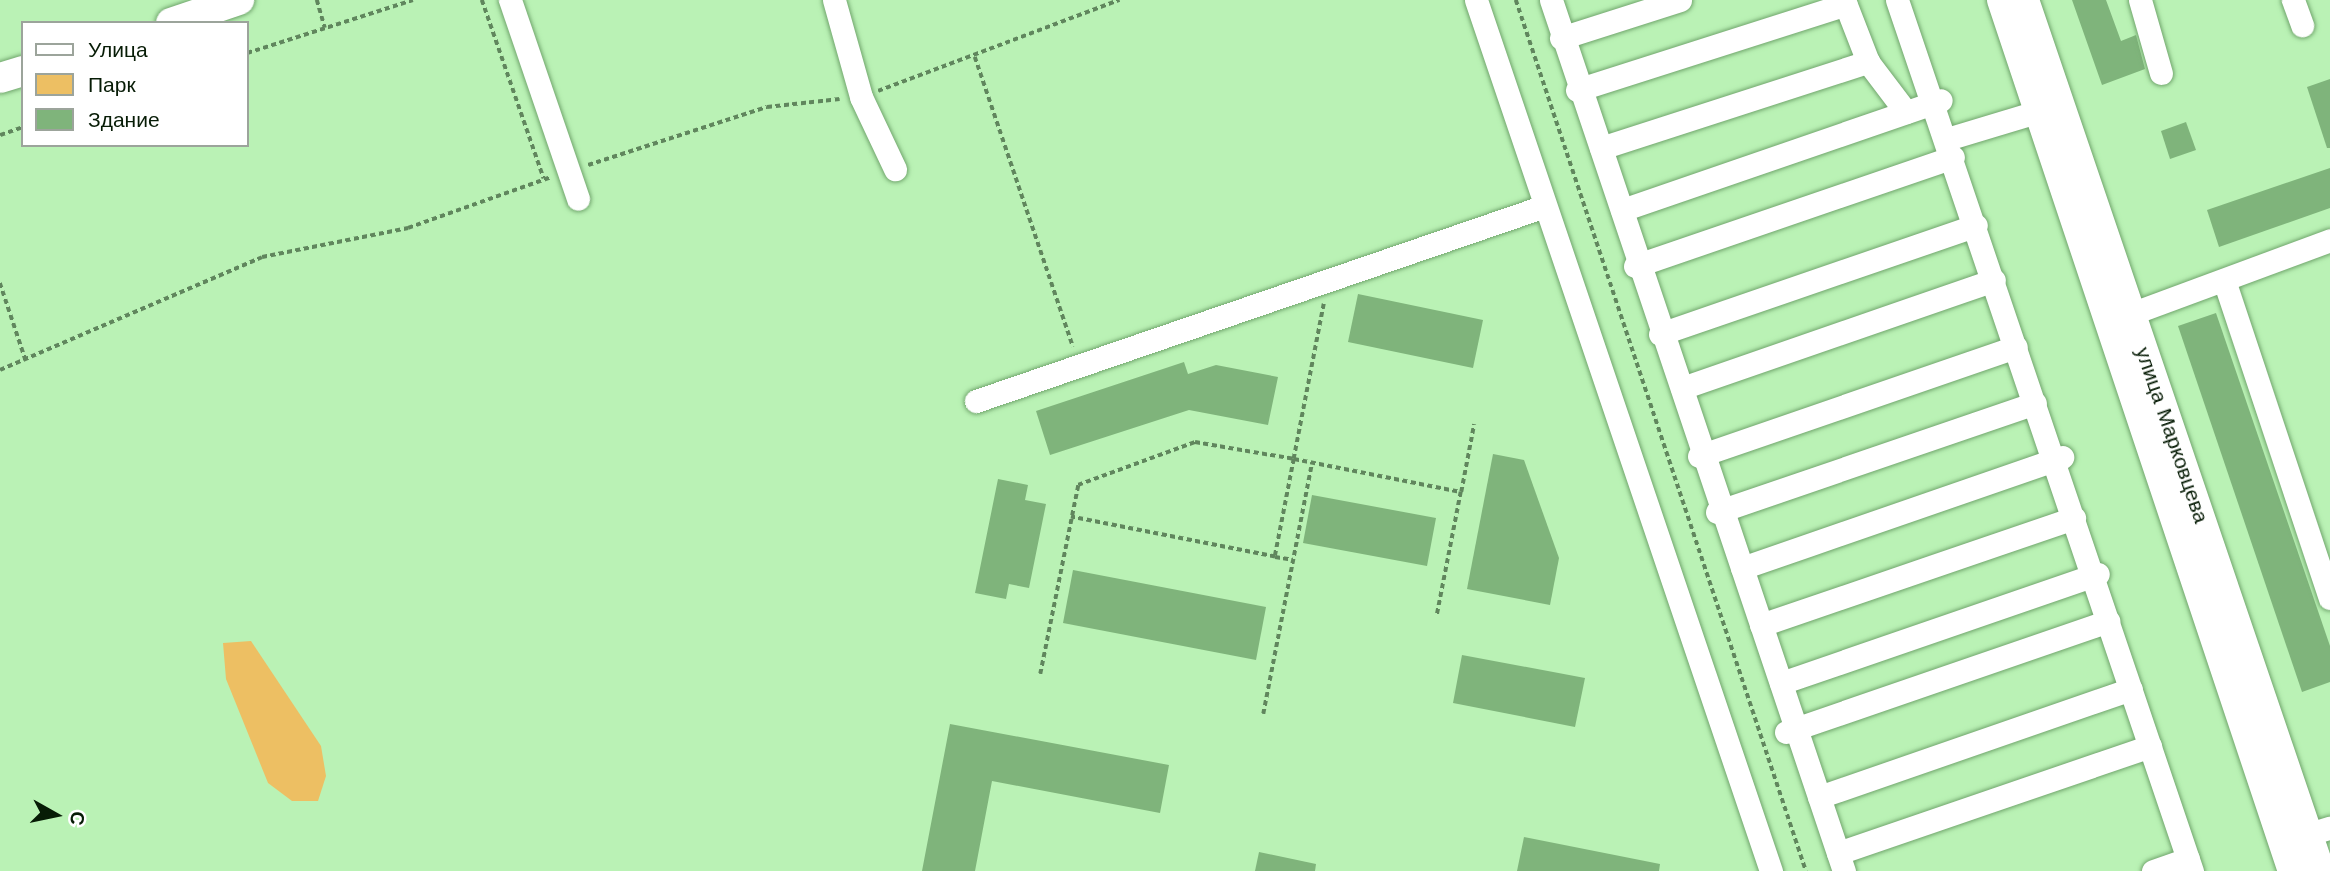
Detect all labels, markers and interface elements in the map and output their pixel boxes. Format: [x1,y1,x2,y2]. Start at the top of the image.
legend [21,21,248,147]
text: Улица [88,37,148,62]
text: Парк [88,72,136,97]
text: Здание [88,107,160,132]
street label: улица Марковцева [2130,344,2214,526]
north arrow [21,780,91,850]
text: С [65,810,90,827]

